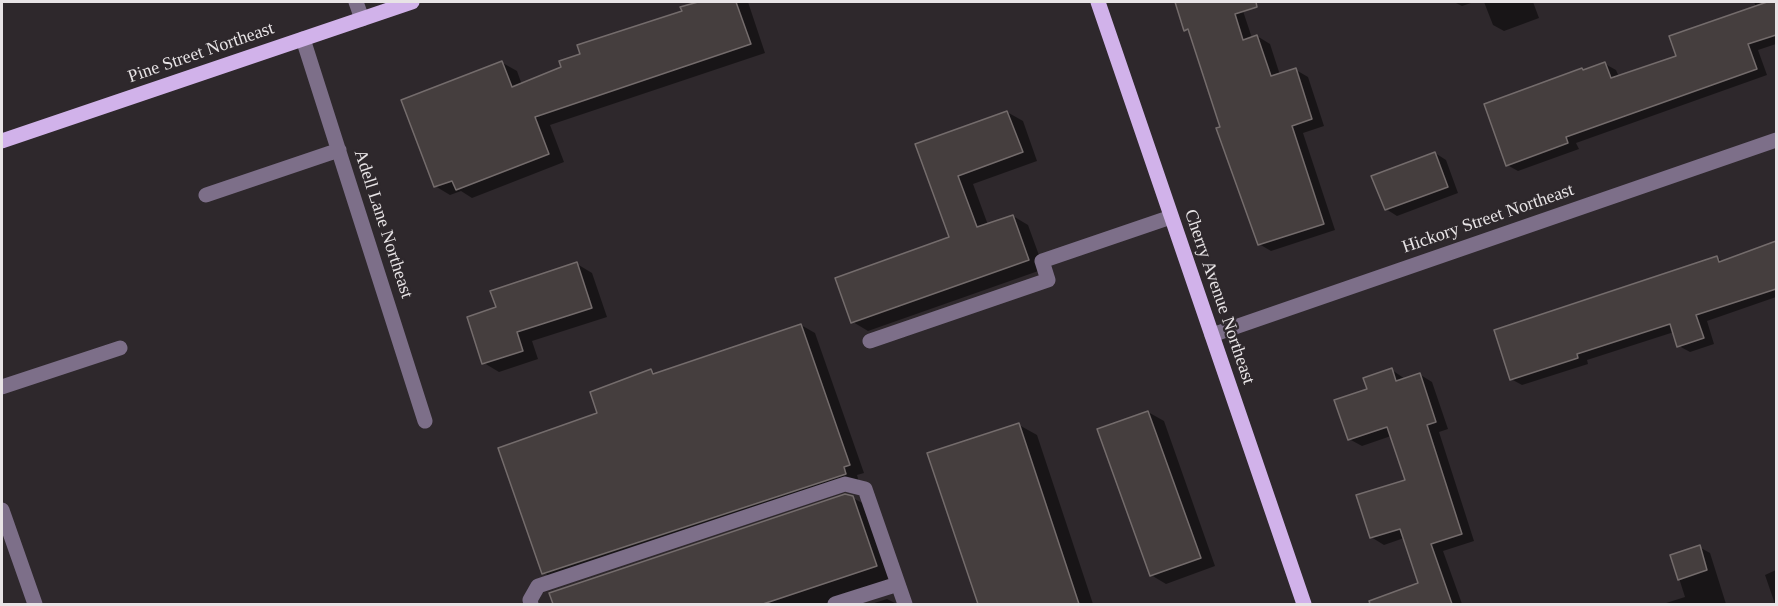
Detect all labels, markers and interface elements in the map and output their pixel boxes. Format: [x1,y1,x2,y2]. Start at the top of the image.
street label: Pine Street Northeast [125,18,277,88]
street label: Adell Lane Northeast [349,147,417,301]
street label: Hickory Street Northeast [1399,179,1577,259]
street label: Cherry Avenue Northeast [1179,207,1259,387]

